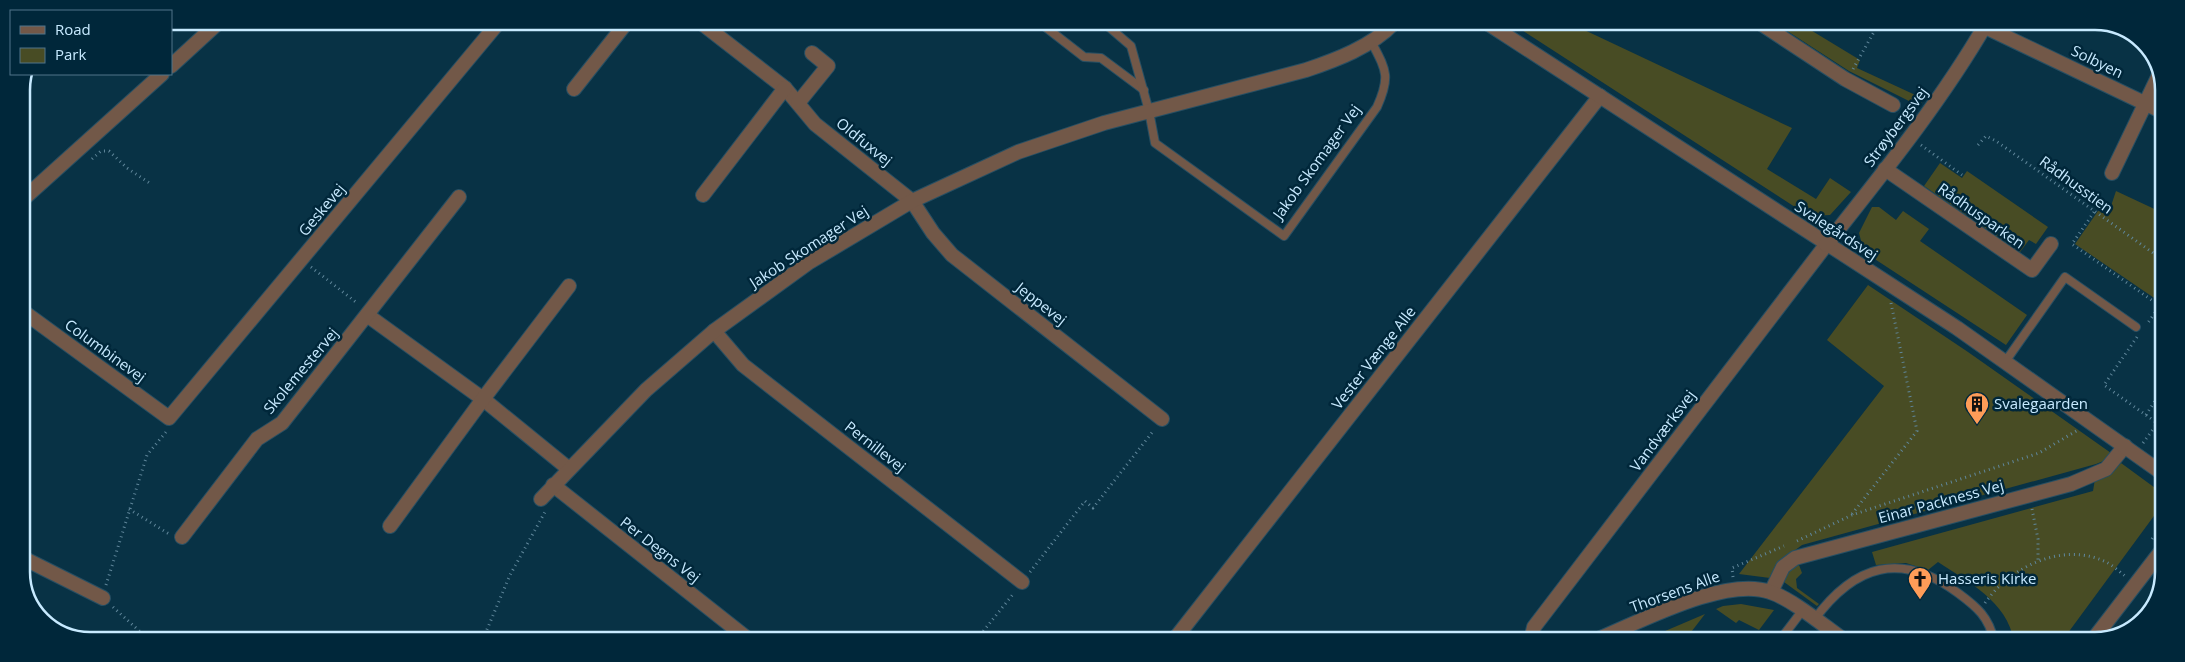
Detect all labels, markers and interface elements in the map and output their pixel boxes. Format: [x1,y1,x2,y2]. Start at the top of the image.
legend [10,10,172,75]
text: Road [55,19,91,39]
street label: Solbyen [2068,40,2127,82]
text: Park [55,44,86,64]
street label: Strøybergsvej [1859,82,1932,170]
street label: Jakob Skomager Vej [1267,100,1365,225]
street label: Oldfuxvej [833,113,897,170]
street label: Rådhusstien [2036,151,2117,218]
street label: Rådhusparken [1934,178,2029,252]
street label: Geskevej [293,179,349,240]
street label: Svalegårdsvej [1791,196,1882,264]
street label: Jakob Skomager Vej [744,200,872,293]
street label: Jeppevej [1011,276,1071,329]
street label: Vester Vænge Alle [1327,302,1420,413]
street label: Columbinevej [61,314,150,386]
street label: Skolemestervej [258,323,342,418]
street label: Vandværksvej [1625,386,1699,475]
building icon: Svalegaarden [1964,391,1990,425]
place label: Svalegaarden [1994,393,2088,413]
street label: Pernillevej [841,416,910,476]
street label: Einar Packness Vej [1876,475,2006,527]
street label: Per Degns Vej [617,512,705,587]
street label: Thorsens Alle [1627,566,1722,617]
church icon: Hasseris Kirke [1907,566,1933,600]
place label: Hasseris Kirke [1938,568,2036,588]

